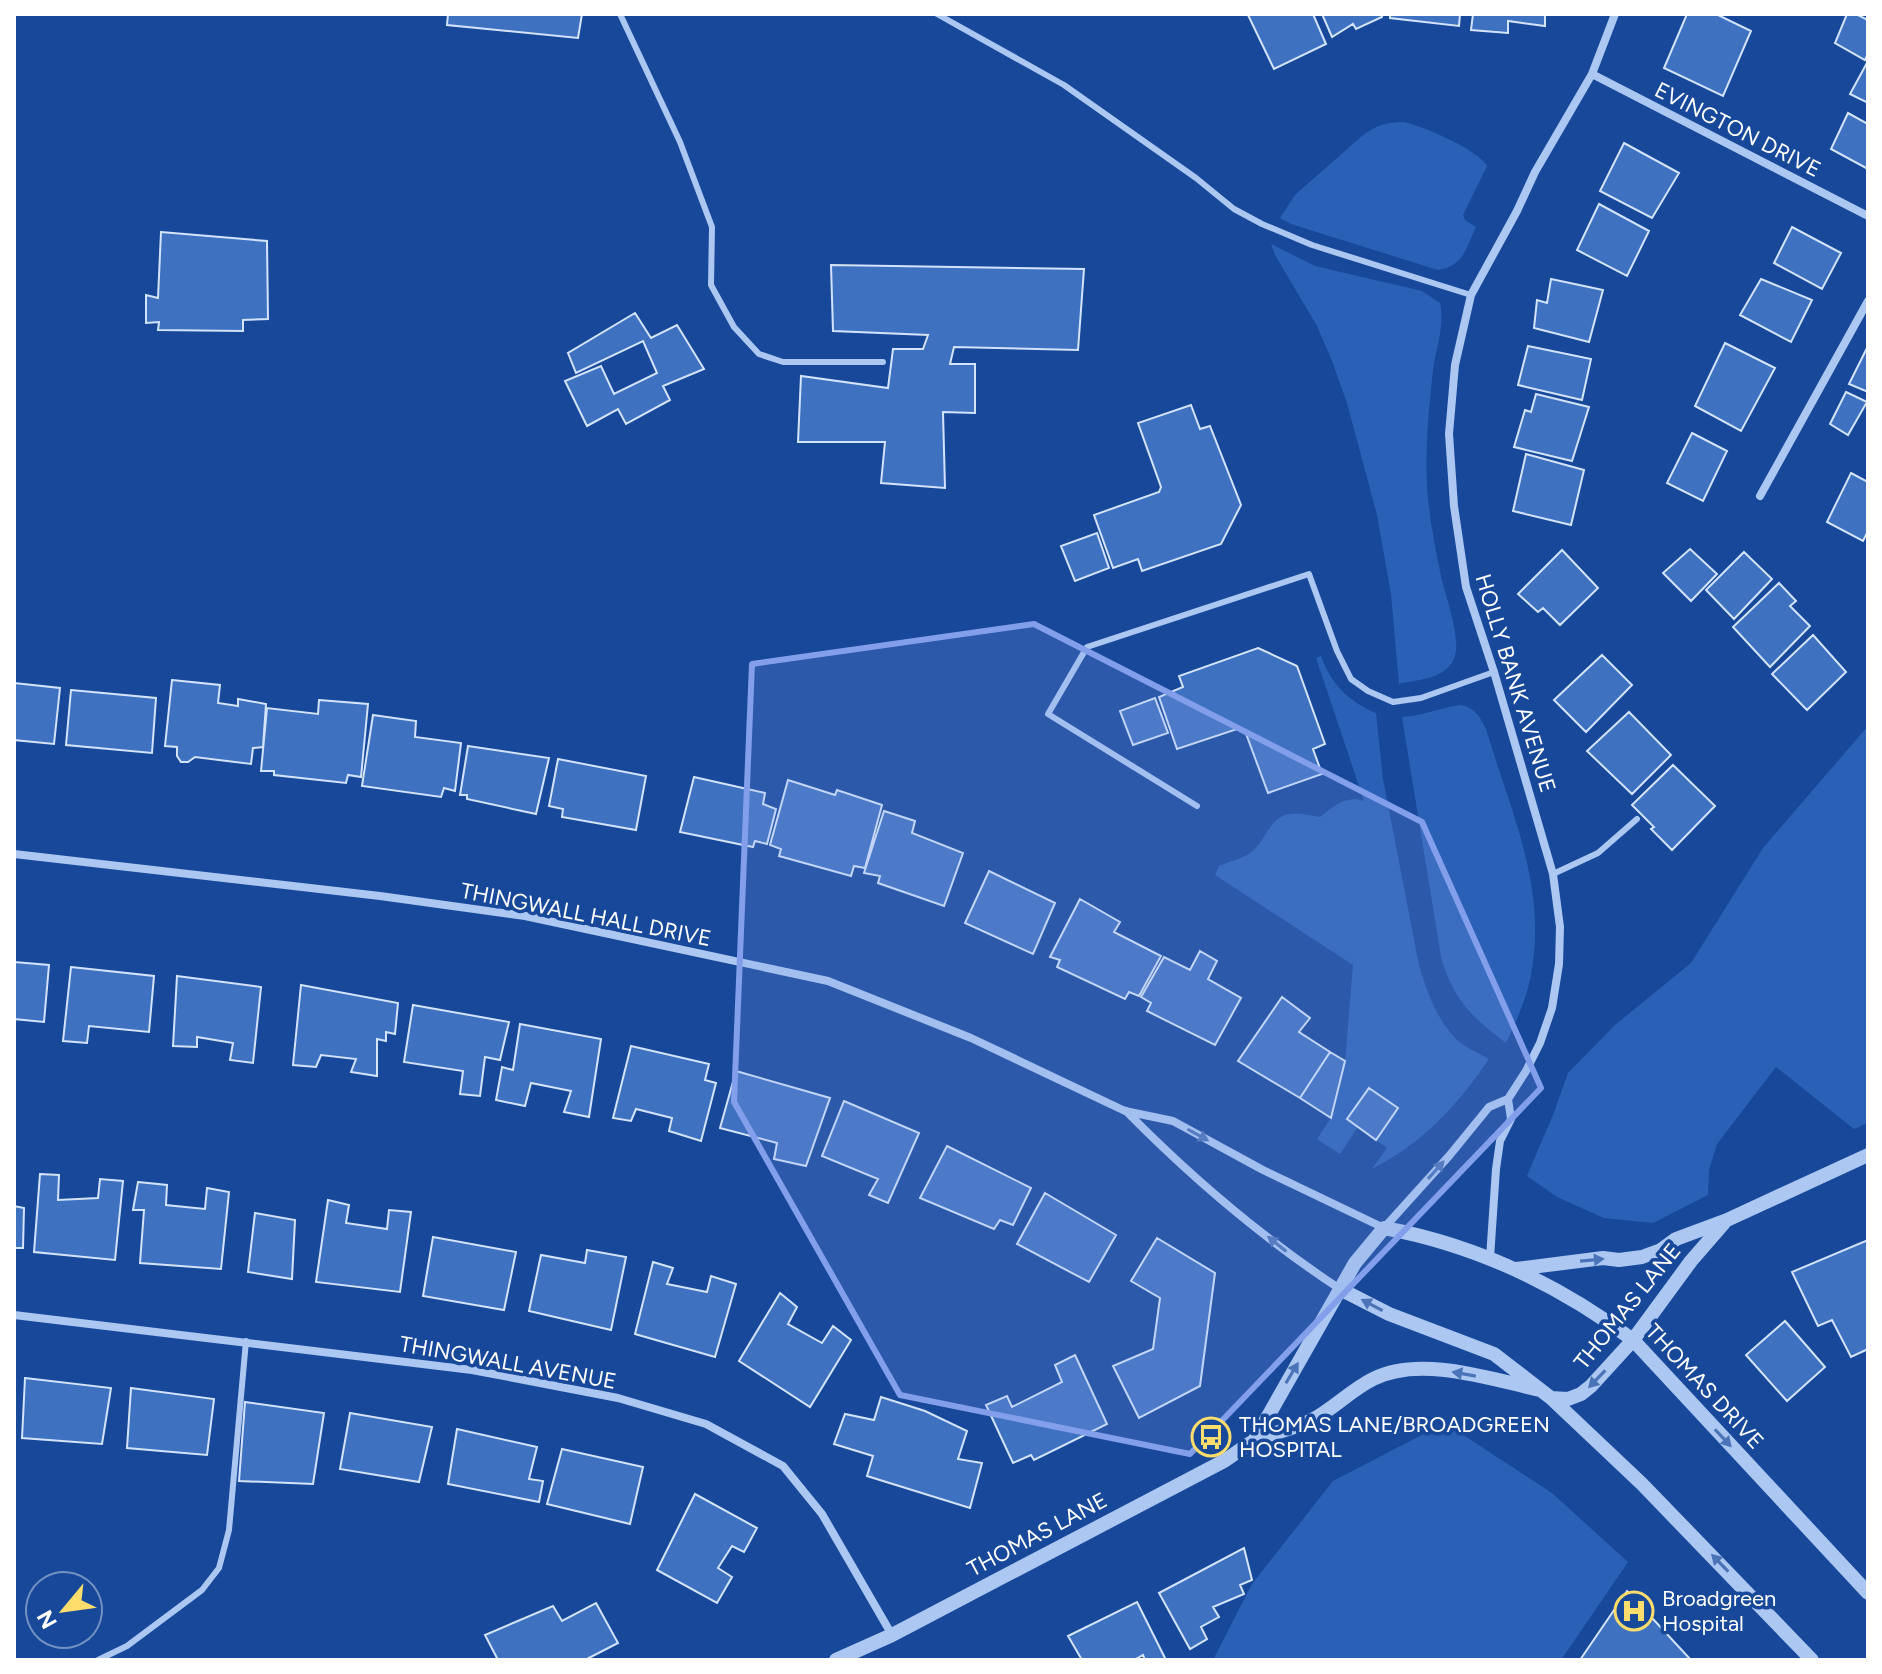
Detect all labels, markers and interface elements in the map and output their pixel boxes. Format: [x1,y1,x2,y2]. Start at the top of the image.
street label: EVINGTON DRIVE [1650,76,1825,183]
street label: HOLLY BANK AVENUE [1469,571,1562,796]
street label: THINGWALL HALL DRIVE [458,877,714,952]
one-way arrow [1187,1128,1210,1141]
one-way arrow [1427,1161,1445,1180]
one-way arrow [1267,1236,1287,1253]
street label: THOMAS LANE [1568,1238,1687,1375]
one-way arrow [1580,1253,1605,1266]
one-way arrow [1361,1299,1383,1313]
street label: THOMAS DRIVE [1640,1318,1770,1455]
street label: THINGWALL AVENUE [397,1330,618,1395]
one-way arrow [1285,1362,1299,1384]
one-way arrow [1451,1368,1476,1380]
one-way arrow [1588,1369,1607,1388]
place label: THOMAS LANE/BROADGREEN HOSPITAL [1239,1411,1550,1463]
bus stop icon: THOMAS LANE/BROADGREEN HOSPITAL [1190,1416,1232,1458]
one-way arrow [1714,1429,1732,1448]
street label: THOMAS LANE [963,1486,1112,1583]
one-way arrow [1711,1554,1729,1573]
north arrow [24,1570,104,1650]
place label: Broadgreen Hospital [1662,1585,1776,1637]
hospital icon: Broadgreen Hospital [1613,1590,1655,1632]
text: N [31,1605,63,1633]

